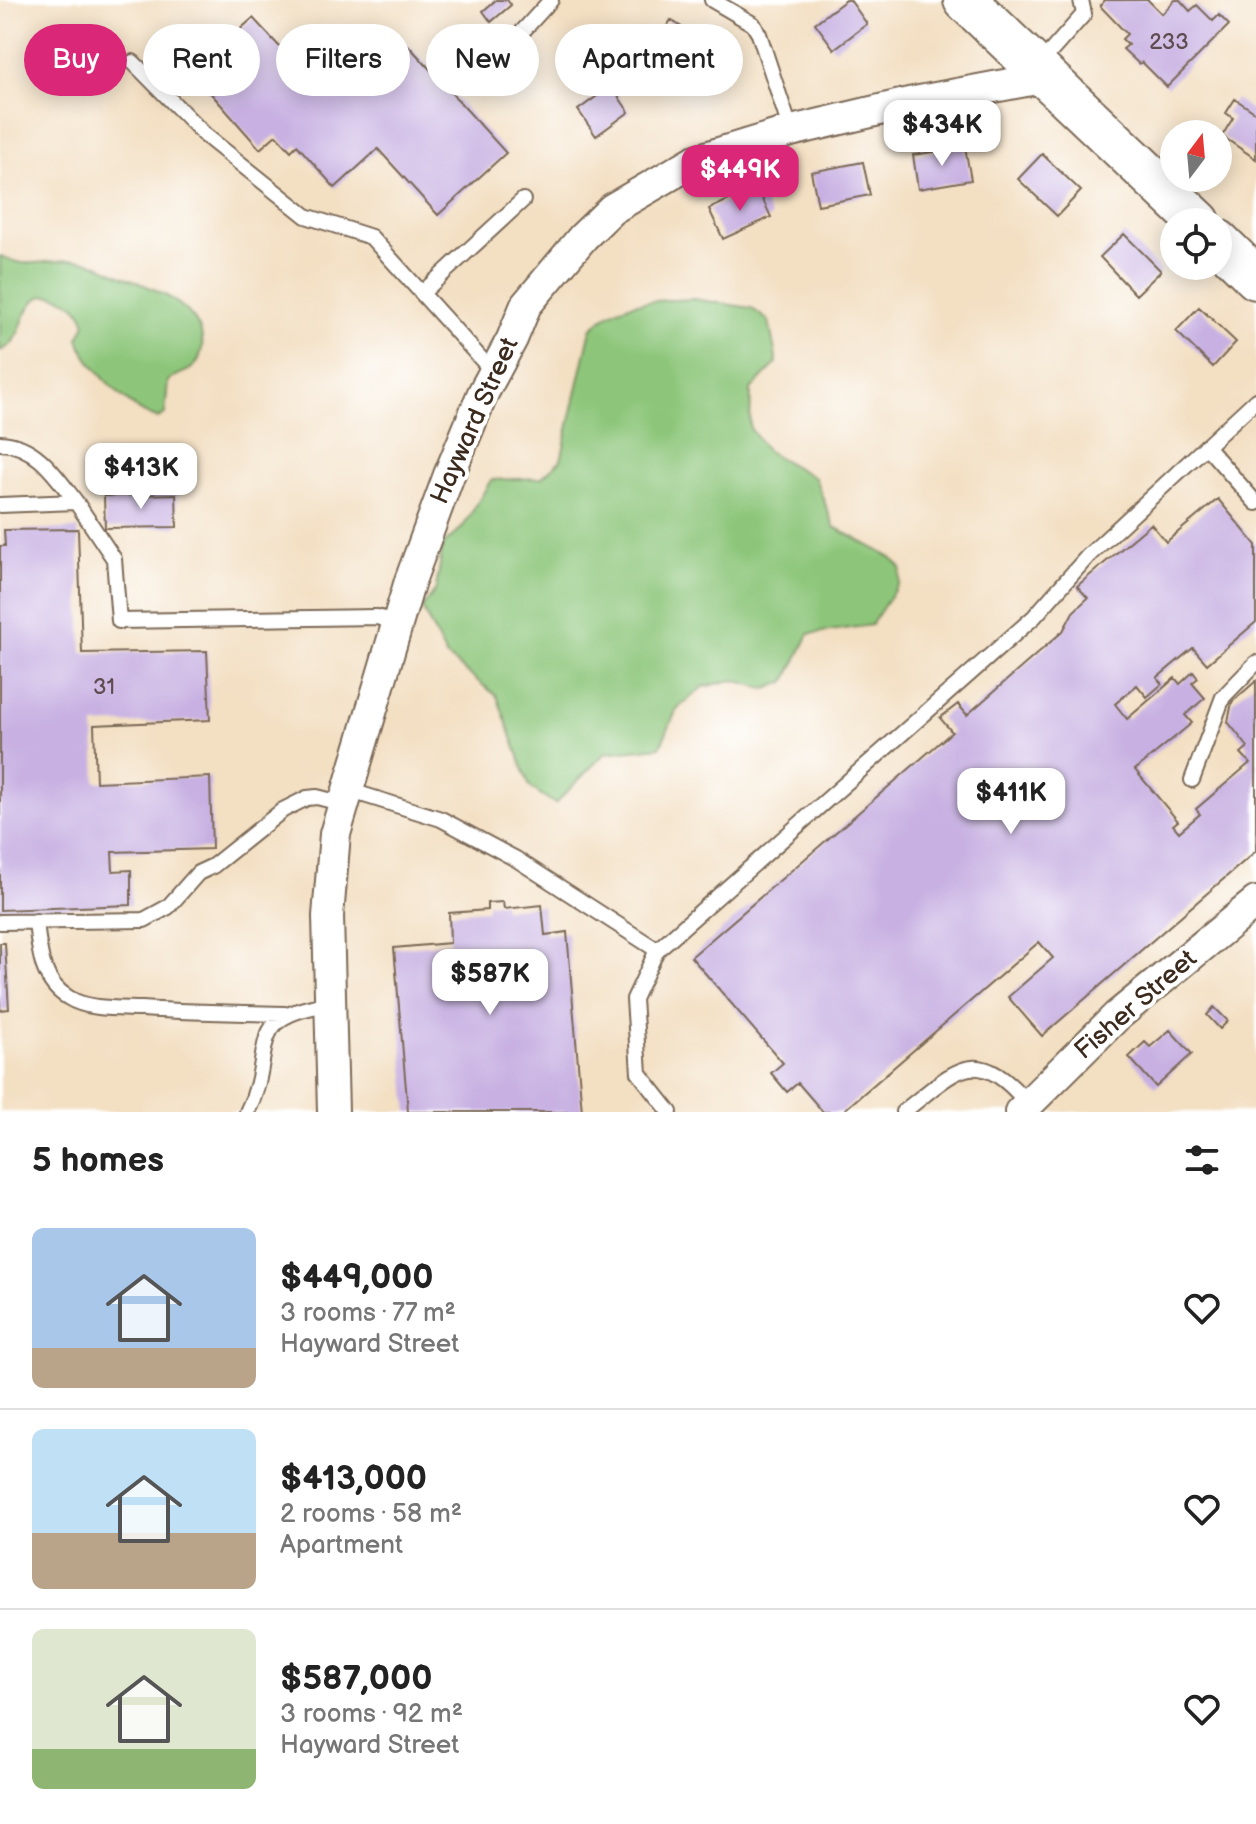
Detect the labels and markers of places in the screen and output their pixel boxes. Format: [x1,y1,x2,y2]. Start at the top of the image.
pin: $434K [886,100,998,168]
pin: $449K [684,145,796,213]
pin: $413K [85,443,197,511]
pin: $411K [955,768,1067,836]
pin: $587K [434,949,546,1017]

